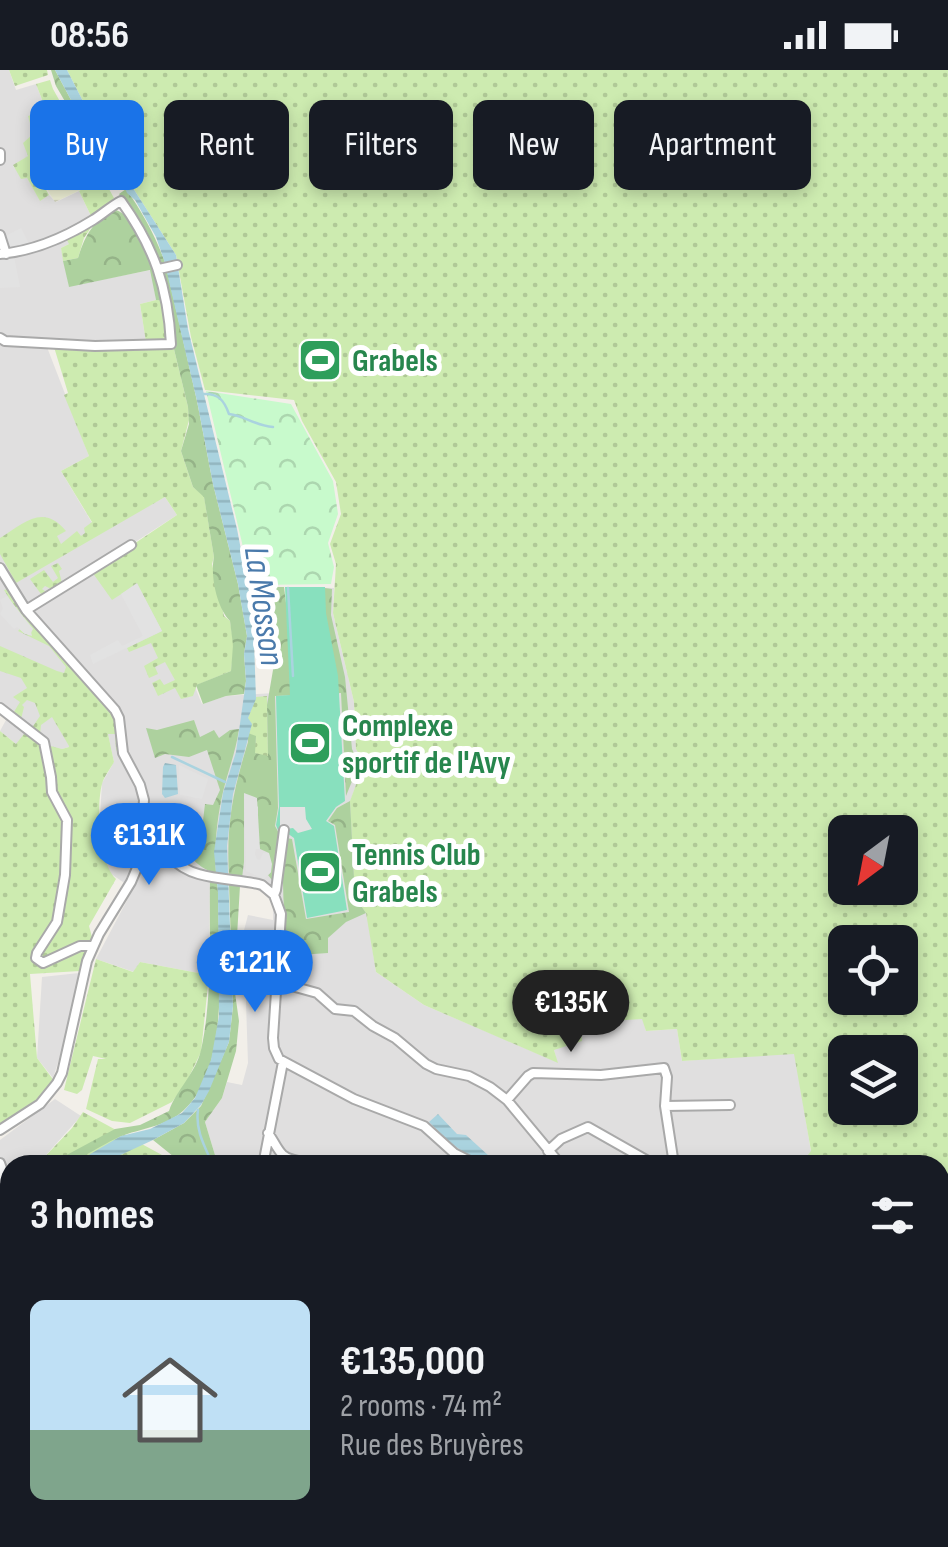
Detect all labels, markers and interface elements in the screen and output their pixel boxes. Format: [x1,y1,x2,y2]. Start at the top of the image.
text: 08:56 [50,13,129,58]
chip: Buy [30,100,144,190]
chip: Rent [164,100,289,190]
chip: Filters [309,100,453,190]
chip: New [473,100,594,190]
chip: Apartment [614,100,811,190]
sports icon: Grabels [297,337,343,383]
place label: Grabels [352,342,438,381]
water label: La Mosson [234,544,293,669]
place label: Complexe sportif de l'Avy [342,707,511,783]
sports icon: Complexe sportif de l'Avy [287,720,333,766]
pin: €131K [79,803,219,888]
north arrow [828,815,918,905]
map controls [828,815,918,1125]
text: €131K [113,816,185,855]
place label: Tennis Club Grabels [352,836,481,912]
sports icon: Tennis Club Grabels [297,849,343,895]
button: locate [828,925,918,1015]
pin: €121K [185,930,325,1015]
text: €121K [219,943,291,982]
pin: €135K [501,970,641,1055]
text: €135K [534,983,608,1022]
button: layers [828,1035,918,1125]
icon: filters [865,1188,920,1243]
text: 3 homes [30,1190,154,1241]
text: €135,000 [340,1336,485,1387]
icon: home [110,1340,230,1460]
text: 2 rooms · 74 m² [340,1387,502,1426]
text: Rue des Bruyères [340,1426,524,1465]

